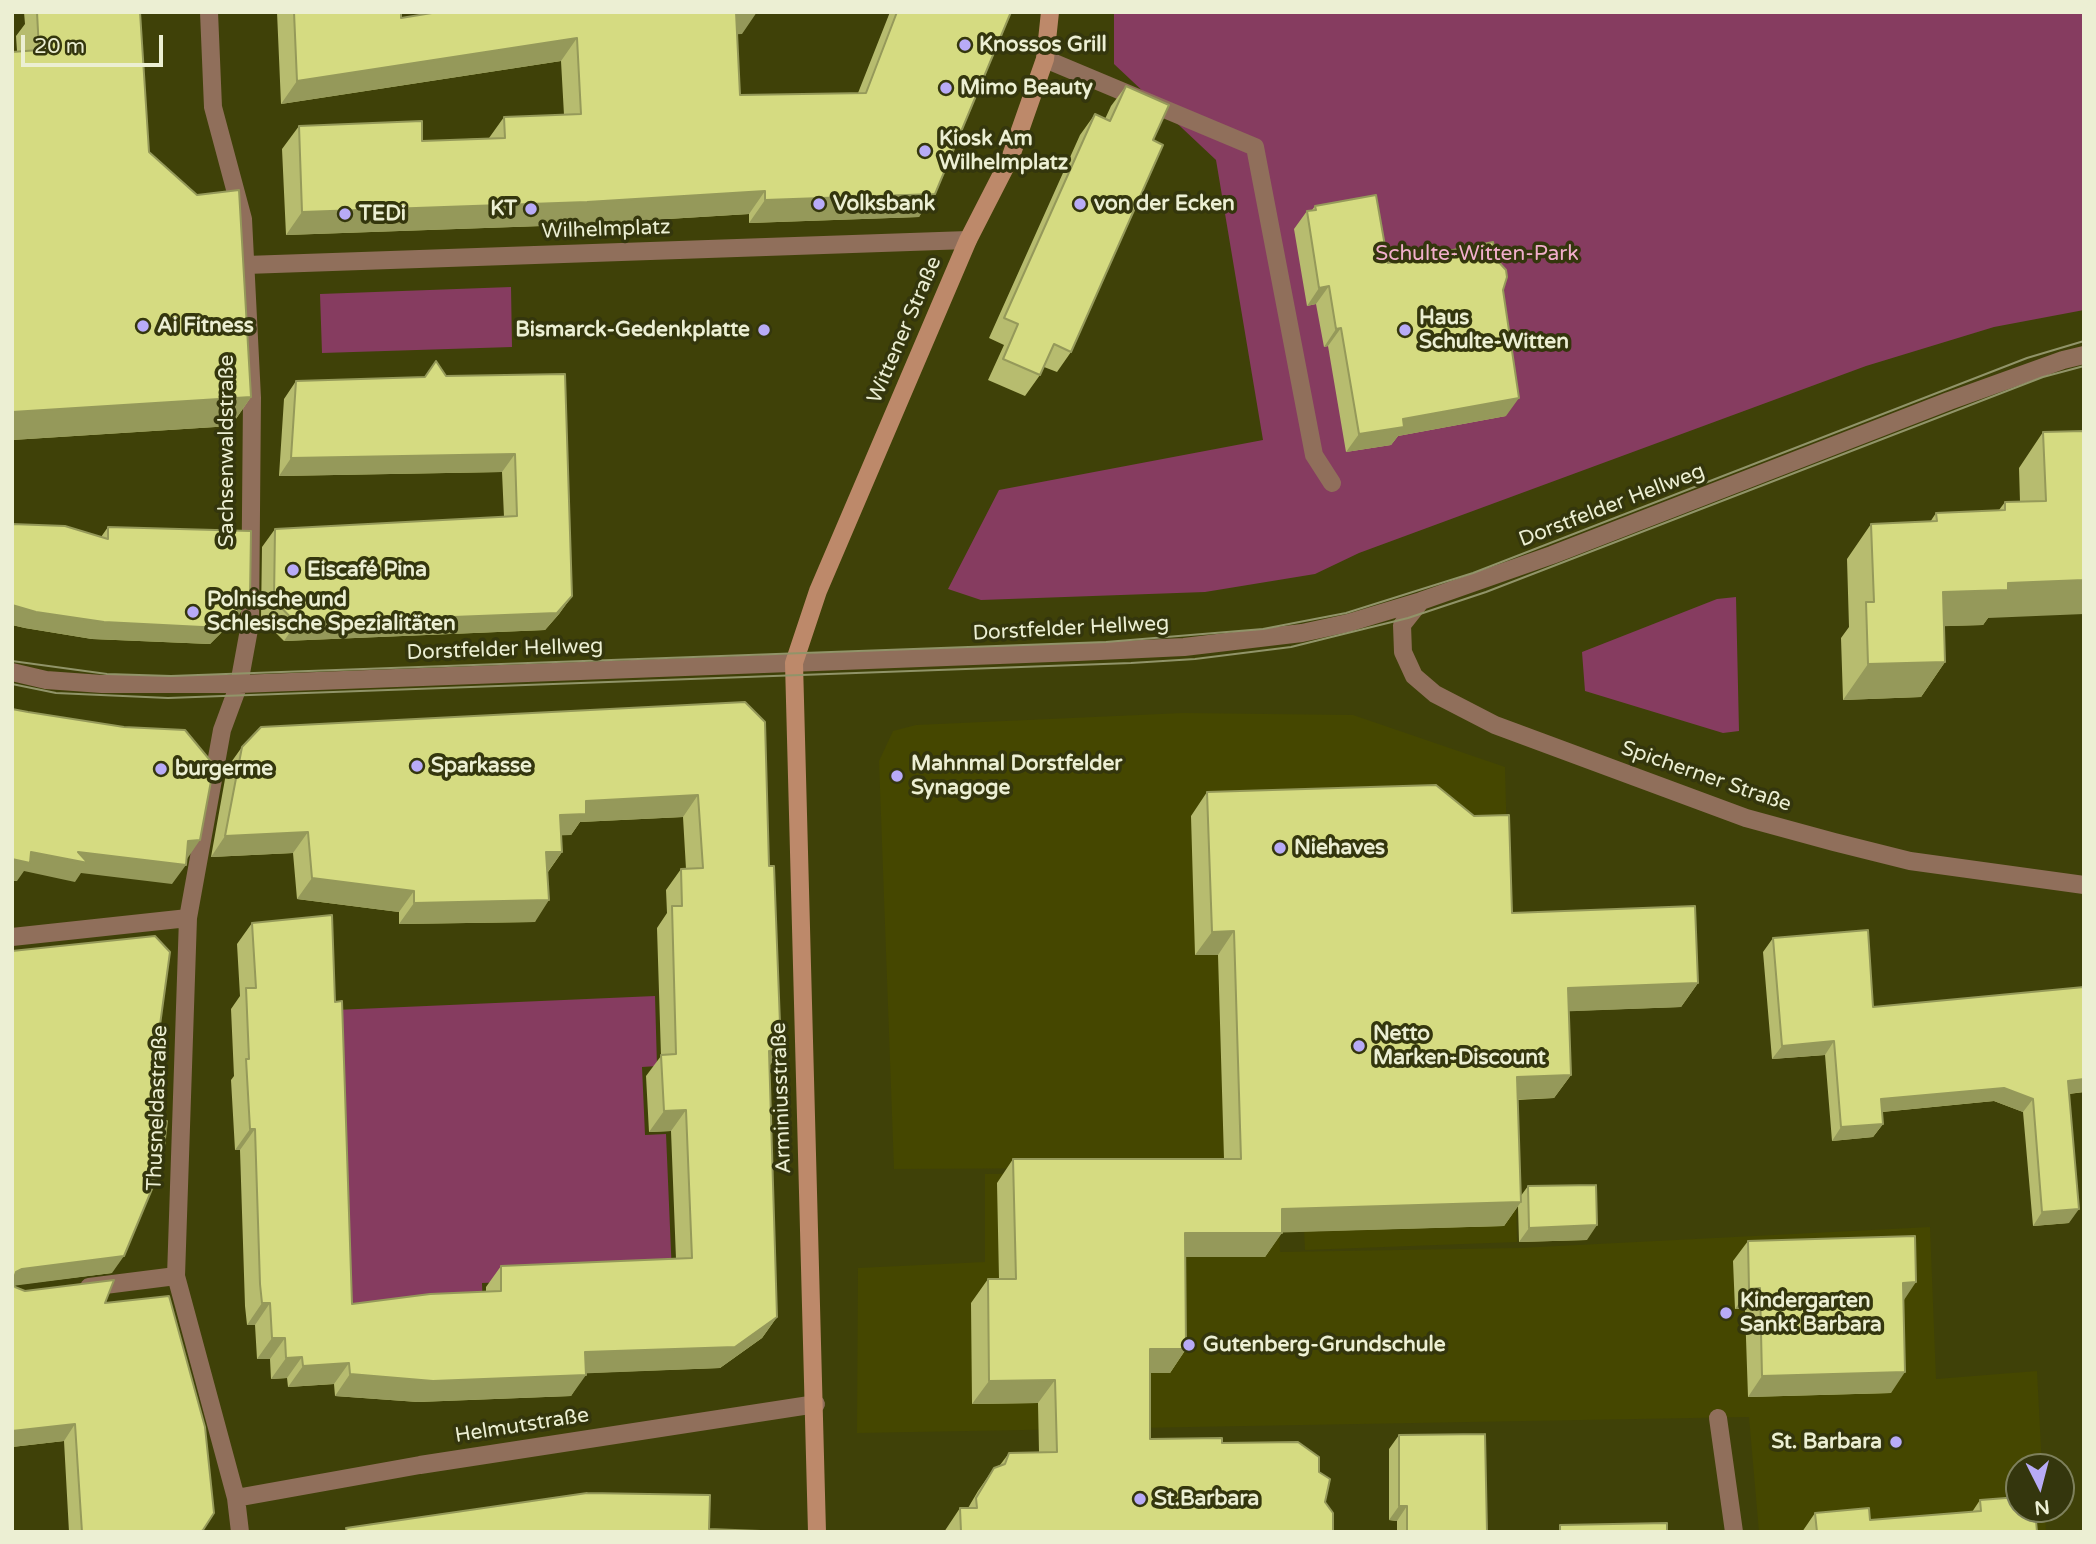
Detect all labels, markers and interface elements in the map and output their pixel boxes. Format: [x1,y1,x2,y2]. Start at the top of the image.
scale bar [24,21,166,65]
place label: Knossos Grill [979,32,1107,58]
text: 20 m [34,34,85,59]
marker: Knossos Grill [957,37,973,53]
place label: Mimo Beauty [960,75,1093,101]
marker: Mimo Beauty [938,80,954,96]
place label: Kiosk Am Wilhelmplatz [939,126,1068,176]
marker: Kiosk Am Wilhelmplatz [917,143,933,159]
place label: Volksbank [833,191,935,217]
place label: von der Ecken [1094,191,1235,217]
place label: KT [490,196,517,222]
marker: Volksbank [811,196,827,212]
marker: von der Ecken [1072,196,1088,212]
place label: TEDi [359,201,406,227]
marker: KT [523,201,539,217]
marker: TEDi [337,206,353,222]
street label: Wilhelmplatz [541,215,671,245]
park label: Schulte-Witten-Park [1375,241,1579,267]
street label: Wittener Straße [863,253,947,407]
place label: Haus Schulte-Witten [1419,305,1569,355]
place label: Ai Fitness [157,313,254,339]
place label: Bismarck-Gedenkplatte [515,317,750,343]
marker: Ai Fitness [135,318,151,334]
marker: Bismarck-Gedenkplatte [756,322,772,338]
marker: Haus Schulte-Witten [1397,322,1413,338]
street label: Sachsenwaldstraße [214,355,240,547]
street label: Dorstfelder Hellweg [1516,459,1708,553]
place label: Eiscafé Pina [307,557,427,583]
marker: Eiscafé Pina [285,562,301,578]
place label: Polnische und Schlesische Spezialitäten [207,587,456,637]
marker: Polnische und Schlesische Spezialitäten [185,604,201,620]
street label: Dorstfelder Hellweg [972,611,1170,647]
street label: Dorstfelder Hellweg [406,634,604,666]
street label: Spicherner Straße [1618,736,1794,818]
place label: Mahnmal Dorstfelder Synagoge [911,751,1122,801]
place label: Sparkasse [431,753,532,779]
place label: burgerme [175,756,273,782]
marker: Sparkasse [409,758,425,774]
marker: burgerme [153,761,169,777]
marker: Mahnmal Dorstfelder Synagoge [889,768,905,784]
place label: Niehaves [1294,835,1385,861]
marker: Niehaves [1272,840,1288,856]
place label: Netto Marken-Discount [1373,1021,1546,1071]
street label: Arminiusstraße [767,1022,797,1174]
street label: Thusneldastraße [143,1025,173,1191]
marker: Netto Marken-Discount [1351,1038,1367,1054]
place label: Kindergarten Sankt Barbara [1740,1288,1882,1338]
marker: Kindergarten Sankt Barbara [1718,1305,1734,1321]
place label: Gutenberg-Grundschule [1203,1332,1446,1358]
marker: Gutenberg-Grundschule [1181,1337,1197,1353]
street label: Helmutstraße [453,1403,591,1449]
place label: St. Barbara [1771,1429,1882,1455]
marker: St. Barbara [1888,1434,1904,1450]
north arrow [2005,1453,2075,1523]
place label: St.Barbara [1154,1486,1259,1512]
marker: St.Barbara [1132,1491,1148,1507]
text: N [2033,1495,2051,1519]

